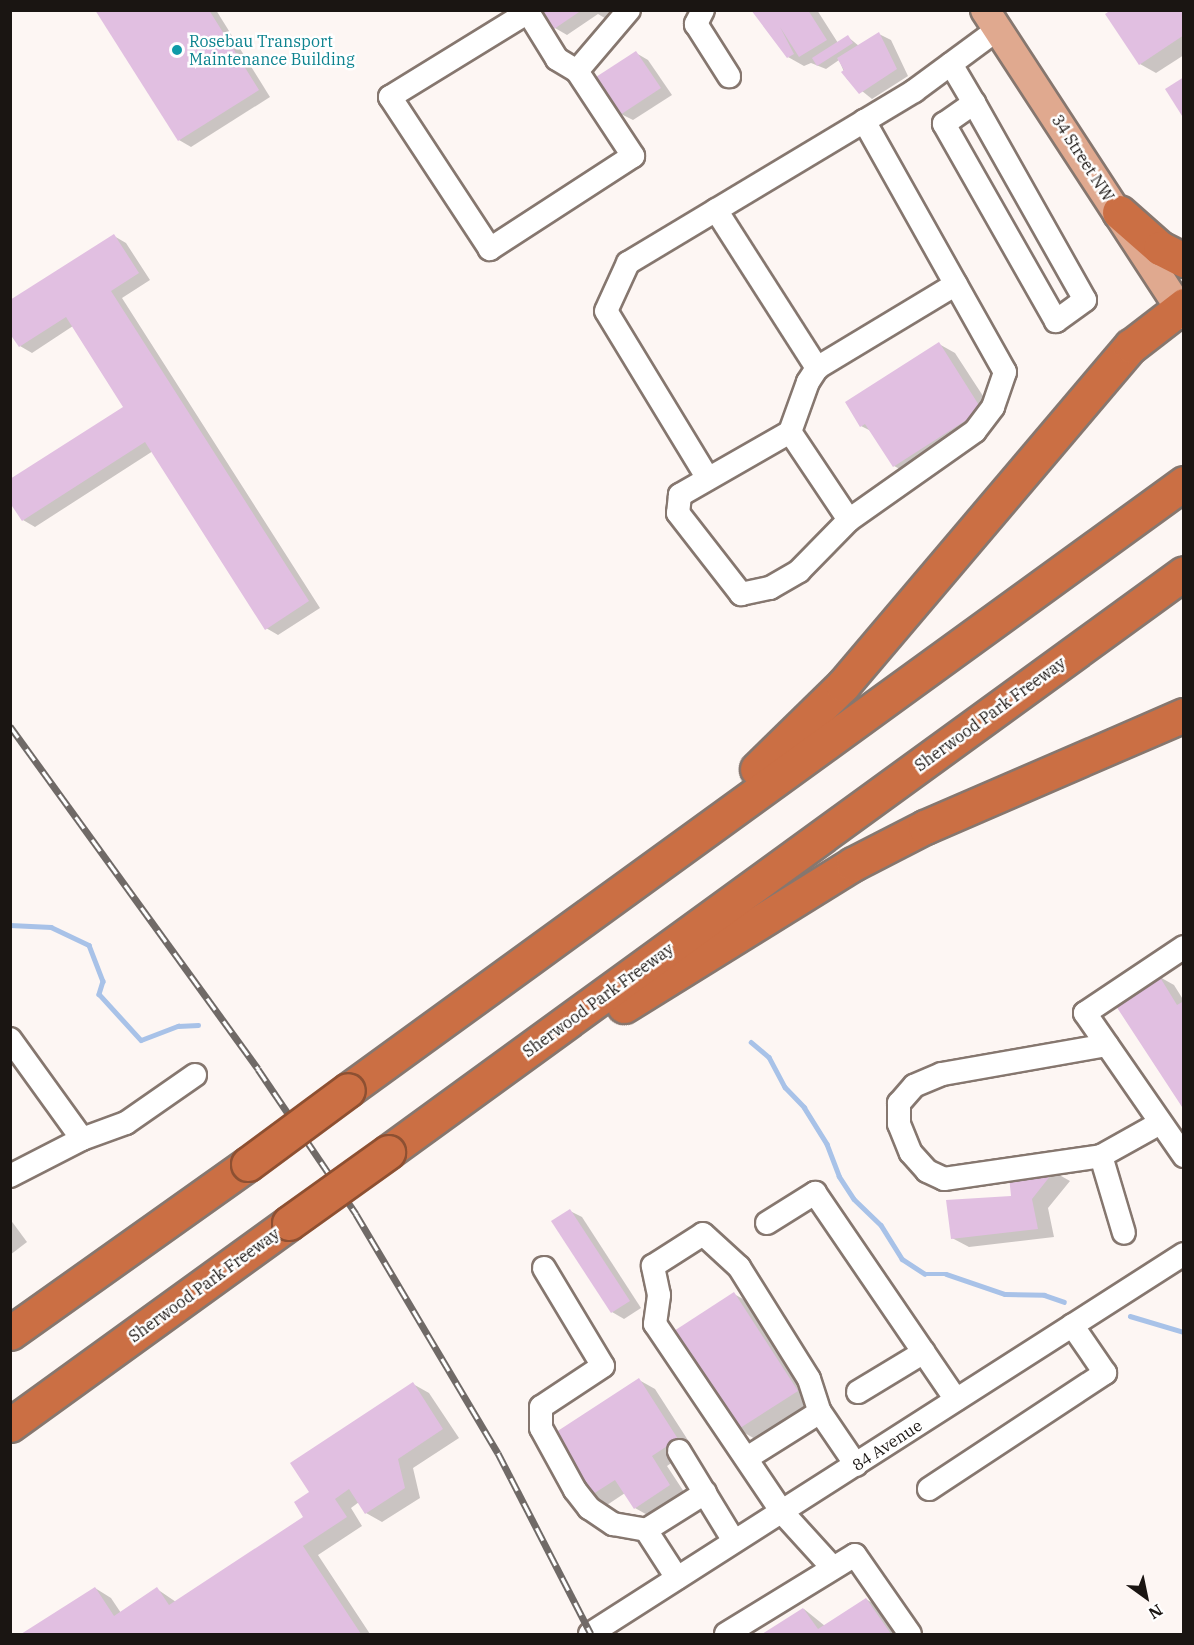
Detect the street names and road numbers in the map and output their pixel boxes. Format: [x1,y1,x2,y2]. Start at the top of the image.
street label: 34 Street NW [1048,111,1118,205]
street label: Sherwood Park Freeway [911,653,1069,775]
street label: Sherwood Park Freeway [519,939,677,1061]
street label: Sherwood Park Freeway [125,1224,283,1346]
street label: 84 Avenue [849,1415,925,1475]

